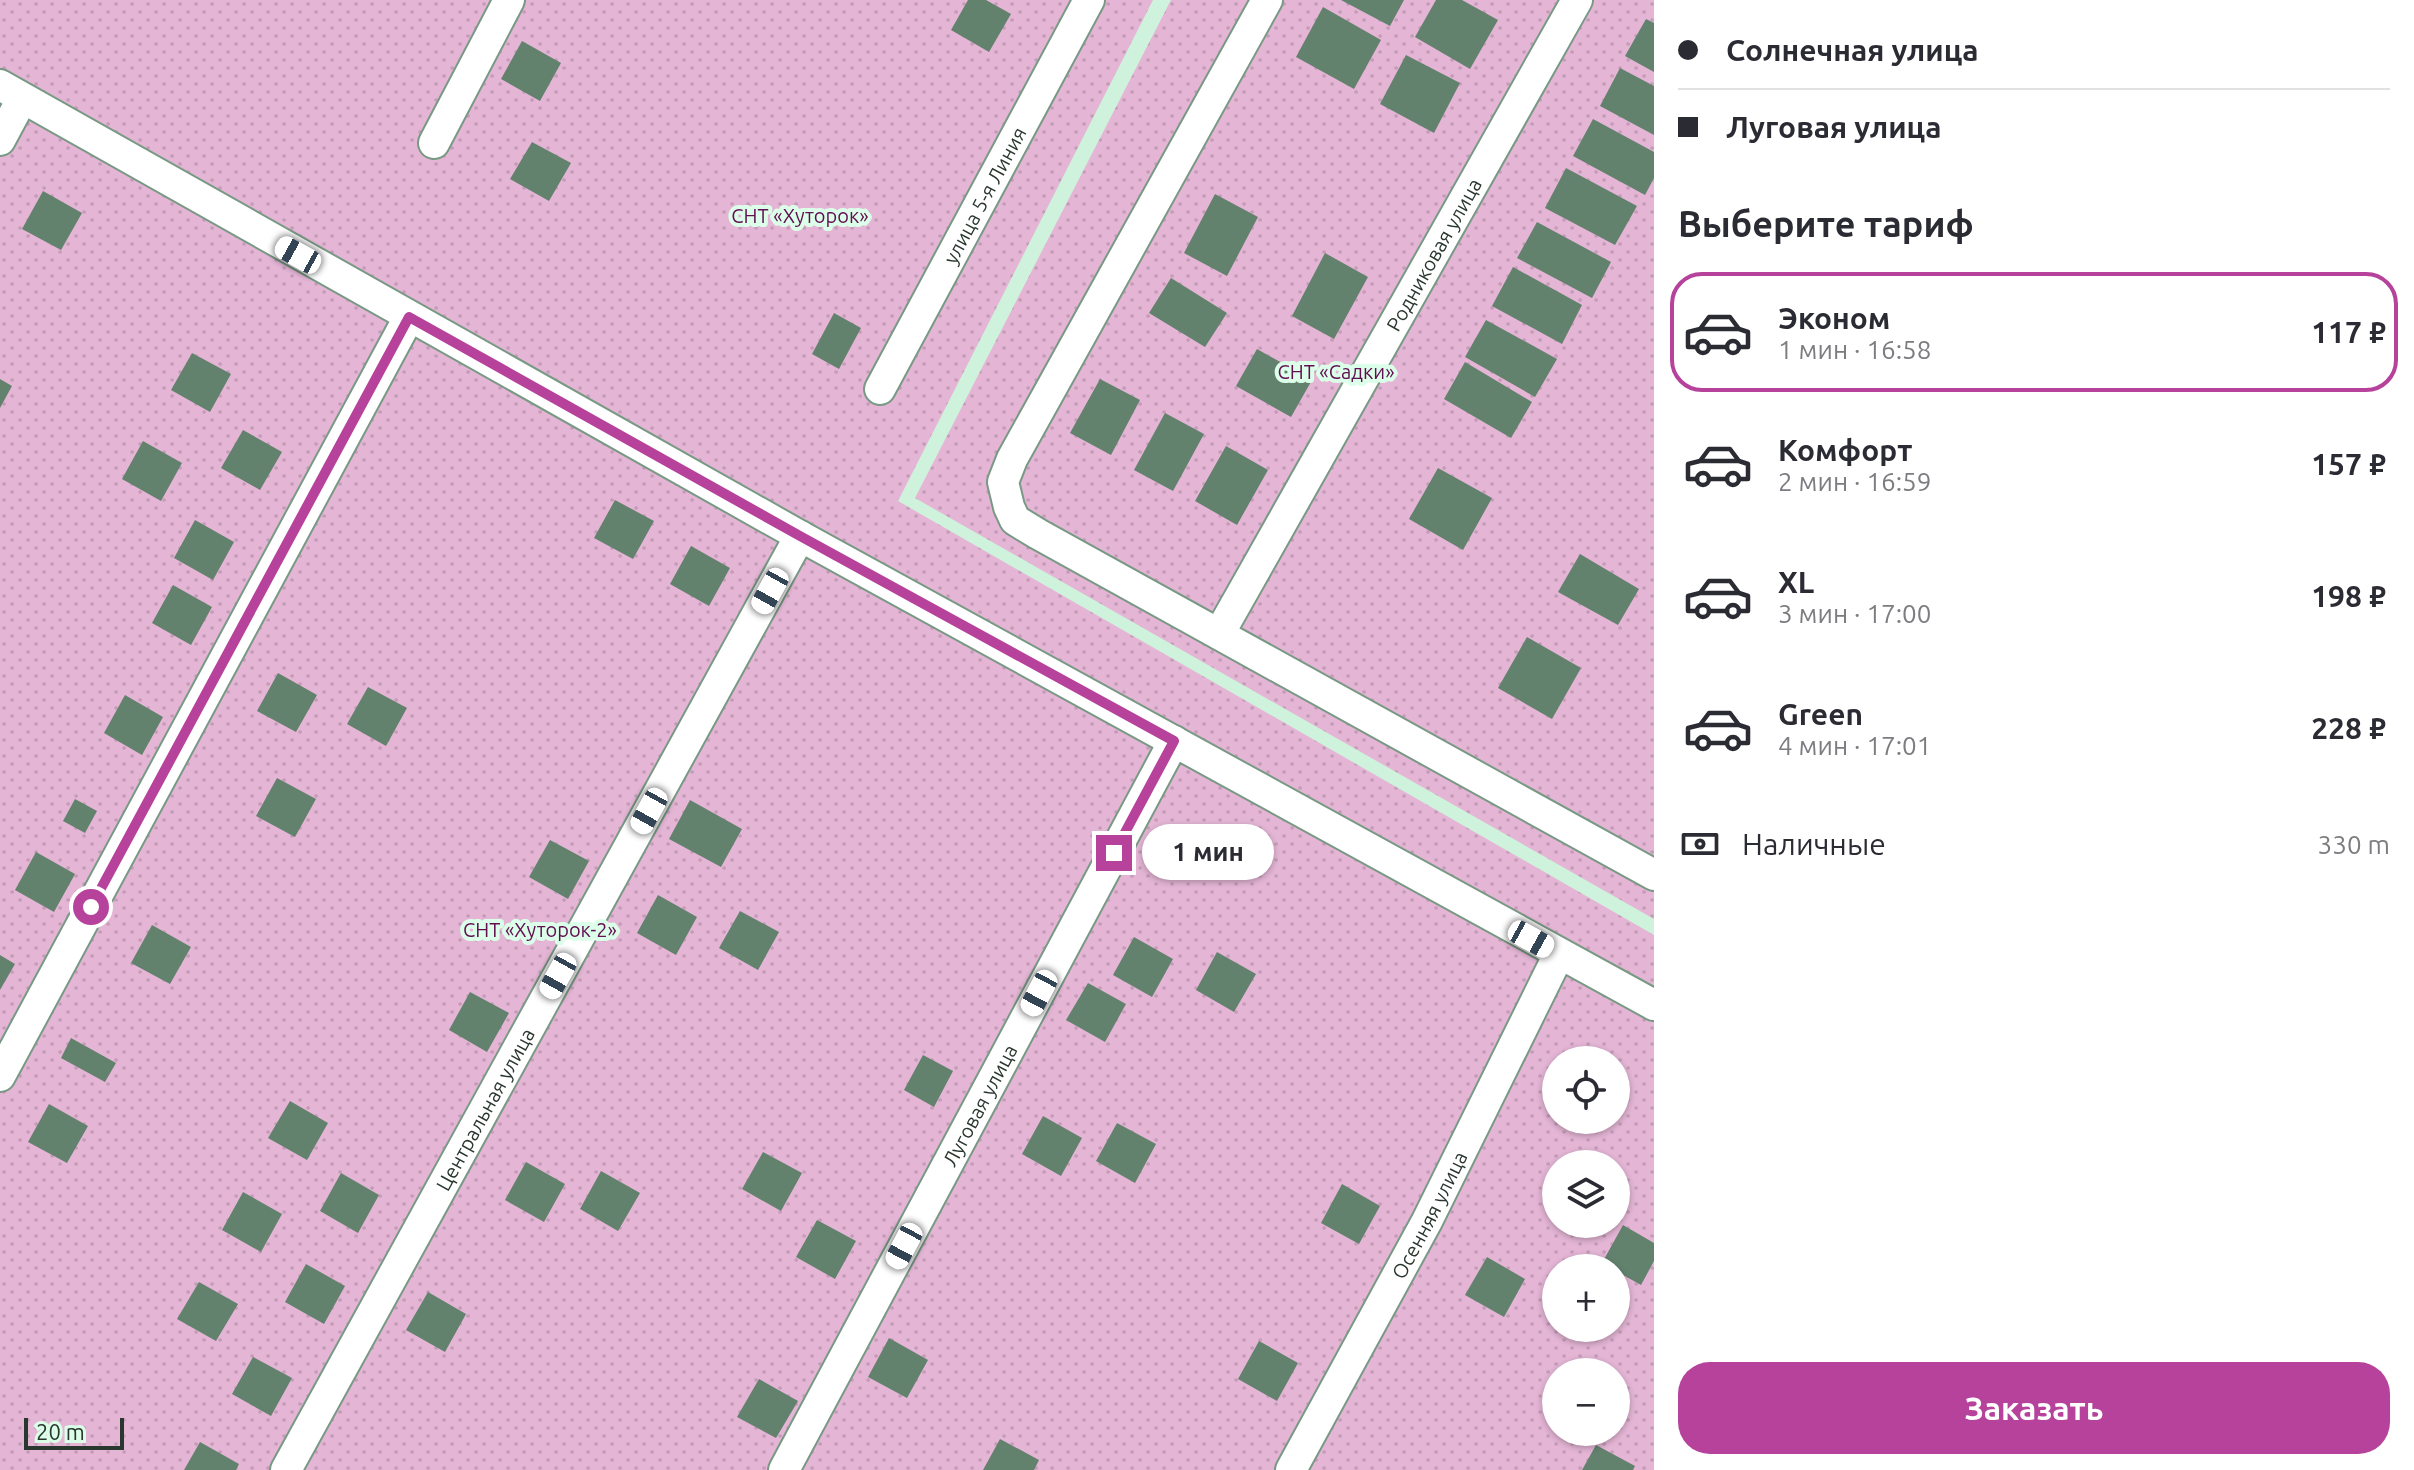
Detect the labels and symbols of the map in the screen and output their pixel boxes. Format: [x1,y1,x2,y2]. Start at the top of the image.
street label: улица 5-я Линия [938,123,1030,268]
street label: Родниковая улица [1381,174,1486,335]
park label: СНТ «Хуторок» [731,204,869,227]
car [271,233,325,277]
park label: СНТ «Садки» [1277,360,1395,383]
car [748,564,792,618]
car [627,784,671,838]
callout: 1 мин [1142,825,1274,881]
route end [1096,835,1132,871]
route start [73,889,109,925]
car [1504,917,1558,961]
park label: СНТ «Хуторок-2» [463,918,617,941]
car [536,949,580,1003]
car [1017,966,1061,1020]
street label: Центральная улица [431,1024,539,1194]
street label: Луговая улица [937,1040,1021,1170]
street label: Осенняя улица [1386,1147,1471,1283]
car [882,1219,926,1273]
scale bar [24,1414,124,1450]

